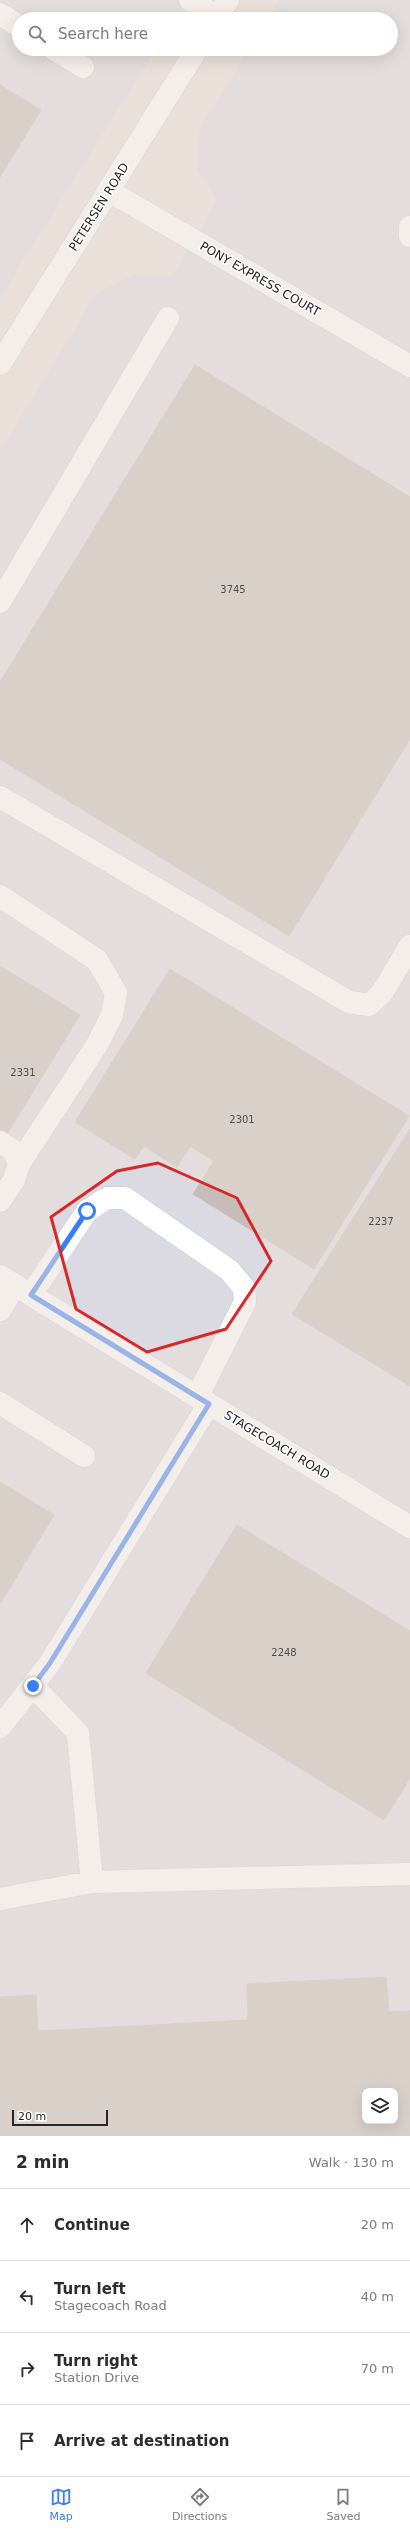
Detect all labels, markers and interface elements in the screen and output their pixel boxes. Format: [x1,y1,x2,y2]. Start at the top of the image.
search box [12,12,398,56]
icon: search [26,23,48,45]
text: Search here [58,25,148,43]
street label: PETERSEN ROAD [66,160,132,254]
street label: PONY EXPRESS COURT [198,239,323,319]
house number: 3745 [220,584,246,595]
house number: 2331 [10,1067,36,1078]
house number: 2301 [229,1114,255,1125]
route start [78,1202,96,1220]
house number: 2237 [368,1216,394,1227]
street label: STAGECOACH ROAD [222,1408,332,1482]
house number: 2248 [271,1647,297,1658]
route end [24,1677,42,1695]
map controls [362,2088,398,2124]
button: layers [362,2088,398,2124]
scale bar [12,2108,108,2127]
text: 20 m [18,2110,46,2123]
text: 2 min [16,2152,69,2172]
text: Walk · 130 m [309,2155,394,2170]
icon: ahead [16,2214,38,2236]
text: Continue [54,2216,130,2234]
text: 20 m [361,2217,394,2232]
text: Turn left [54,2280,126,2298]
icon: left [16,2286,38,2308]
text: 40 m [361,2289,394,2304]
text: Stagecoach Road [54,2298,167,2313]
text: Turn right [54,2352,138,2370]
icon: right [16,2358,38,2380]
text: 70 m [361,2361,394,2376]
text: Station Drive [54,2370,139,2385]
icon: arrive [16,2430,38,2452]
text: Arrive at destination [54,2432,229,2450]
tab: Map [50,2486,73,2523]
tab: Directions [172,2486,227,2523]
tab: Saved [326,2486,360,2523]

